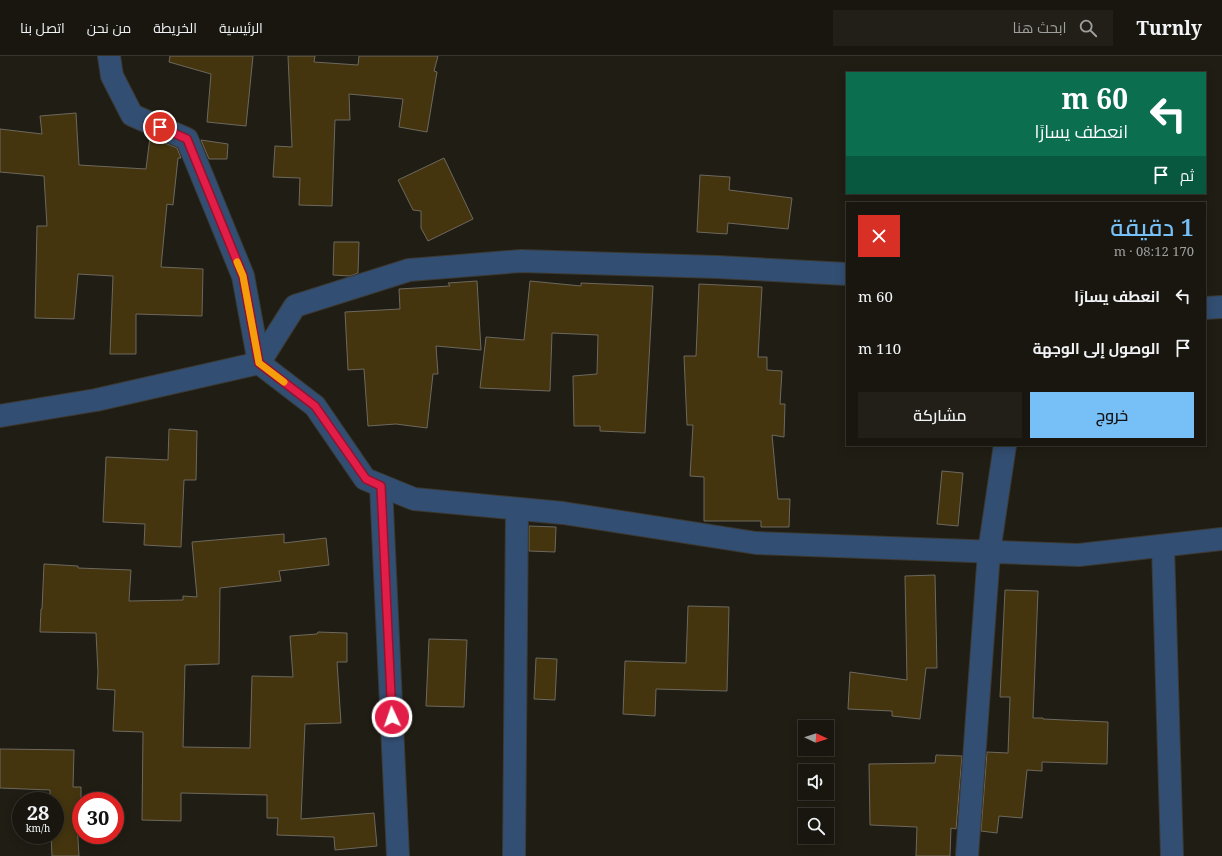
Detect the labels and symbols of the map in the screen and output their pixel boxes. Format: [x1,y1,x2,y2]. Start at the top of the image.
pin [143,110,177,144]
position arrow [371,696,413,738]
north arrow [798,720,834,756]
speed limit sign: 30 [72,792,124,844]

